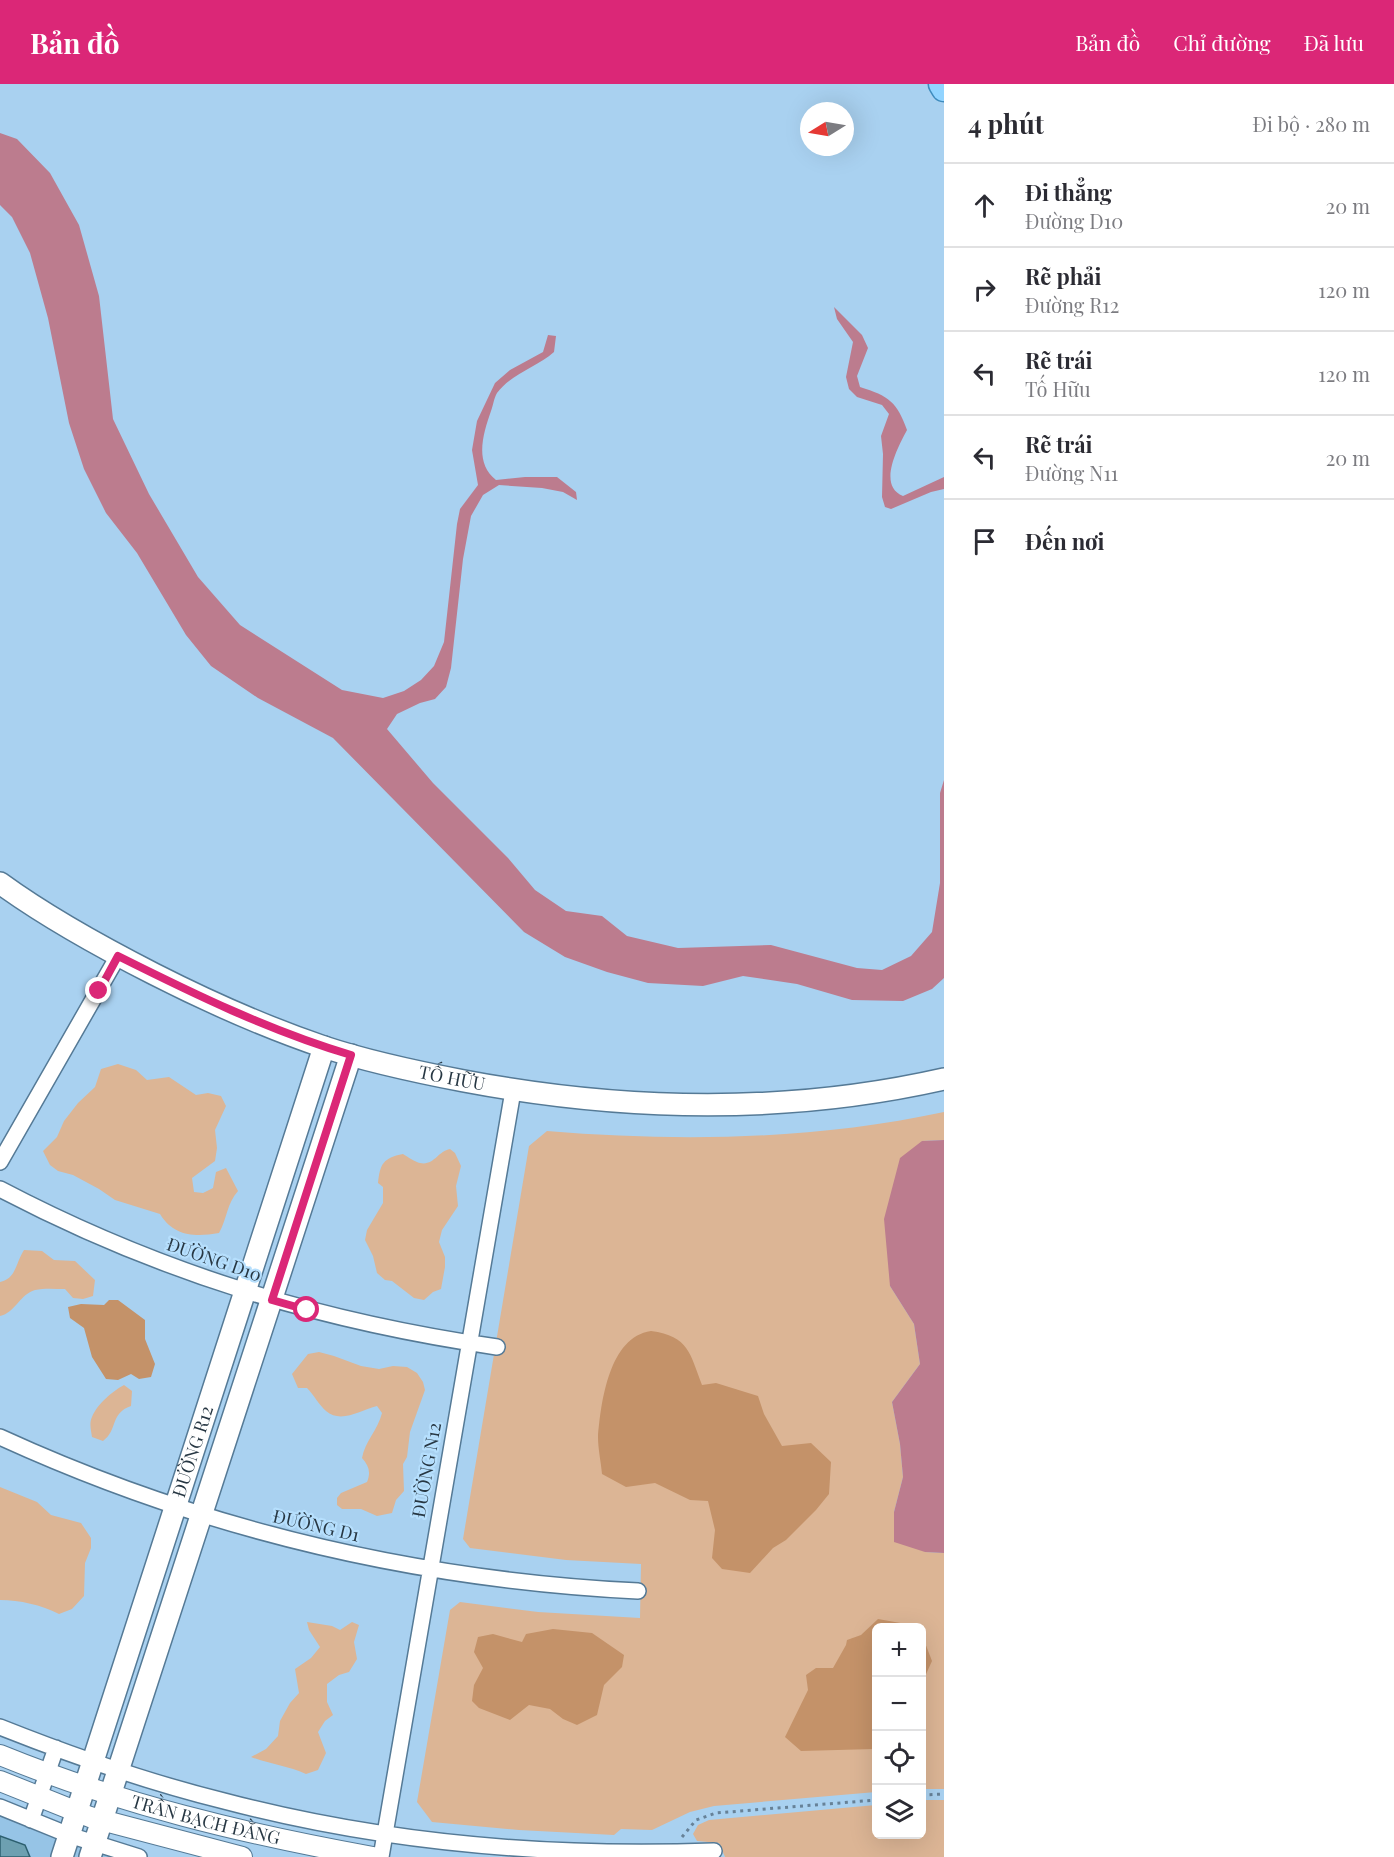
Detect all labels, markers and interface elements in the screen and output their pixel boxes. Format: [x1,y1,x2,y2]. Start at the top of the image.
text: Bản đồ [30,24,120,61]
text: Bản đồ [1075,28,1140,56]
text: Chỉ đường [1173,28,1271,56]
text: Đã lưu [1304,28,1364,56]
north arrow [800,102,854,156]
text: 4 phút [968,106,1044,141]
text: Đi bộ · 280 m [1253,110,1370,137]
text: Đi thẳng [1025,177,1112,207]
icon: ahead [968,189,1001,222]
text: 20 m [1326,192,1370,219]
text: Đường D10 [1025,207,1123,234]
text: Rẽ phải [1025,261,1101,291]
icon: right [968,273,1001,306]
text: 120 m [1318,276,1370,303]
text: Đường R12 [1025,291,1119,318]
text: Rẽ trái [1025,345,1093,375]
icon: left [968,357,1001,390]
text: 120 m [1318,360,1370,387]
text: Tố Hữu [1025,375,1091,402]
text: Rẽ trái [1025,429,1093,459]
icon: left [968,441,1001,474]
text: 20 m [1326,444,1370,471]
text: Đường N11 [1025,459,1118,486]
icon: arrive [968,525,1001,558]
text: Đến nơi [1025,526,1104,556]
route end [85,977,111,1003]
street label: TỐ HỮU [417,1058,487,1096]
street label: ĐƯỜNG D10 [164,1232,265,1286]
route start [293,1296,319,1322]
street label: ĐƯỜNG R12 [166,1402,218,1500]
street label: ĐƯỜNG N12 [406,1420,446,1519]
street label: ĐƯỜNG D1 [271,1503,362,1547]
map controls [872,1623,926,1839]
button: + [872,1623,926,1677]
button: − [872,1677,926,1731]
button: locate [872,1731,926,1785]
button: layers [872,1785,926,1839]
street label: TRẦN BẠCH ĐẰNG [129,1789,283,1850]

